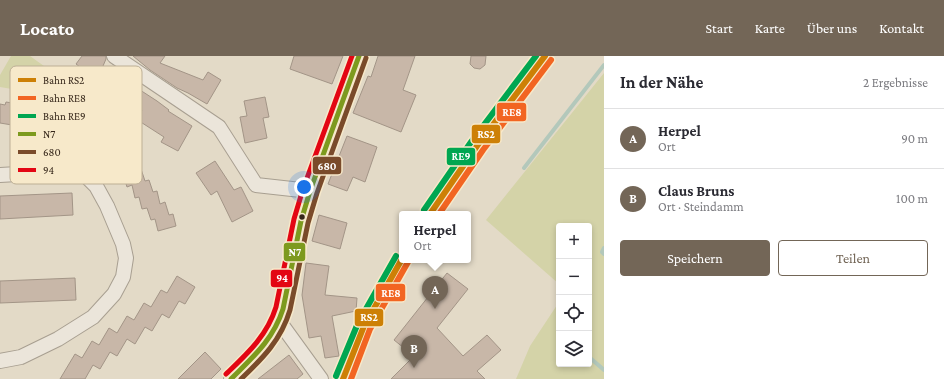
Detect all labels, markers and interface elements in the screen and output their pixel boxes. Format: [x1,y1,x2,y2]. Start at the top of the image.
text: Locato [20,18,74,39]
text: Start [706,20,733,36]
text: Karte [755,20,785,36]
text: Über uns [807,20,857,36]
text: Kontakt [879,20,924,36]
legend [10,66,142,184]
text: In der Nähe [620,73,703,92]
text: Bahn RS2 [43,74,84,86]
text: 2 Ergebnisse [863,75,928,90]
text: Bahn RE8 [43,92,86,104]
line badge: RE8 [496,102,527,122]
text: RE8 [502,106,522,118]
text: Bahn RE9 [43,110,86,122]
text: Herpel [658,123,701,139]
line badge: RS2 [471,124,501,144]
text: N7 [43,128,55,140]
text: RS2 [477,128,495,140]
text: A [629,131,637,146]
text: 90 m [901,131,928,146]
text: Ort [658,139,676,154]
text: 680 [43,146,61,158]
line badge: RE9 [446,147,476,166]
text: RE9 [452,150,470,162]
line badge: 680 [312,156,342,175]
text: 680 [317,160,337,172]
text: 94 [43,164,54,176]
your location [294,177,314,197]
text: Claus Bruns [658,183,734,199]
text: B [629,191,637,206]
text: 100 m [896,191,928,206]
text: Ort · Steindamm [658,199,744,214]
popup [399,211,471,263]
unlabelled marker [297,212,307,222]
text: Herpel [414,222,456,238]
map controls [556,223,592,367]
button: + [556,223,592,259]
text: Ort [414,238,431,253]
button: Speichern [620,240,770,276]
button: Teilen [778,240,928,276]
line badge: N7 [283,242,306,262]
text: N7 [289,246,301,258]
button: − [556,259,592,295]
line badge: 94 [270,269,293,288]
text: 94 [276,272,288,284]
pin: A [422,276,448,309]
line badge: RE8 [375,283,406,302]
text: RE8 [381,287,401,299]
button: locate [556,295,592,331]
line badge: RS2 [354,308,384,327]
text: RS2 [360,311,378,323]
button: layers [556,331,592,367]
pin: B [401,335,427,368]

